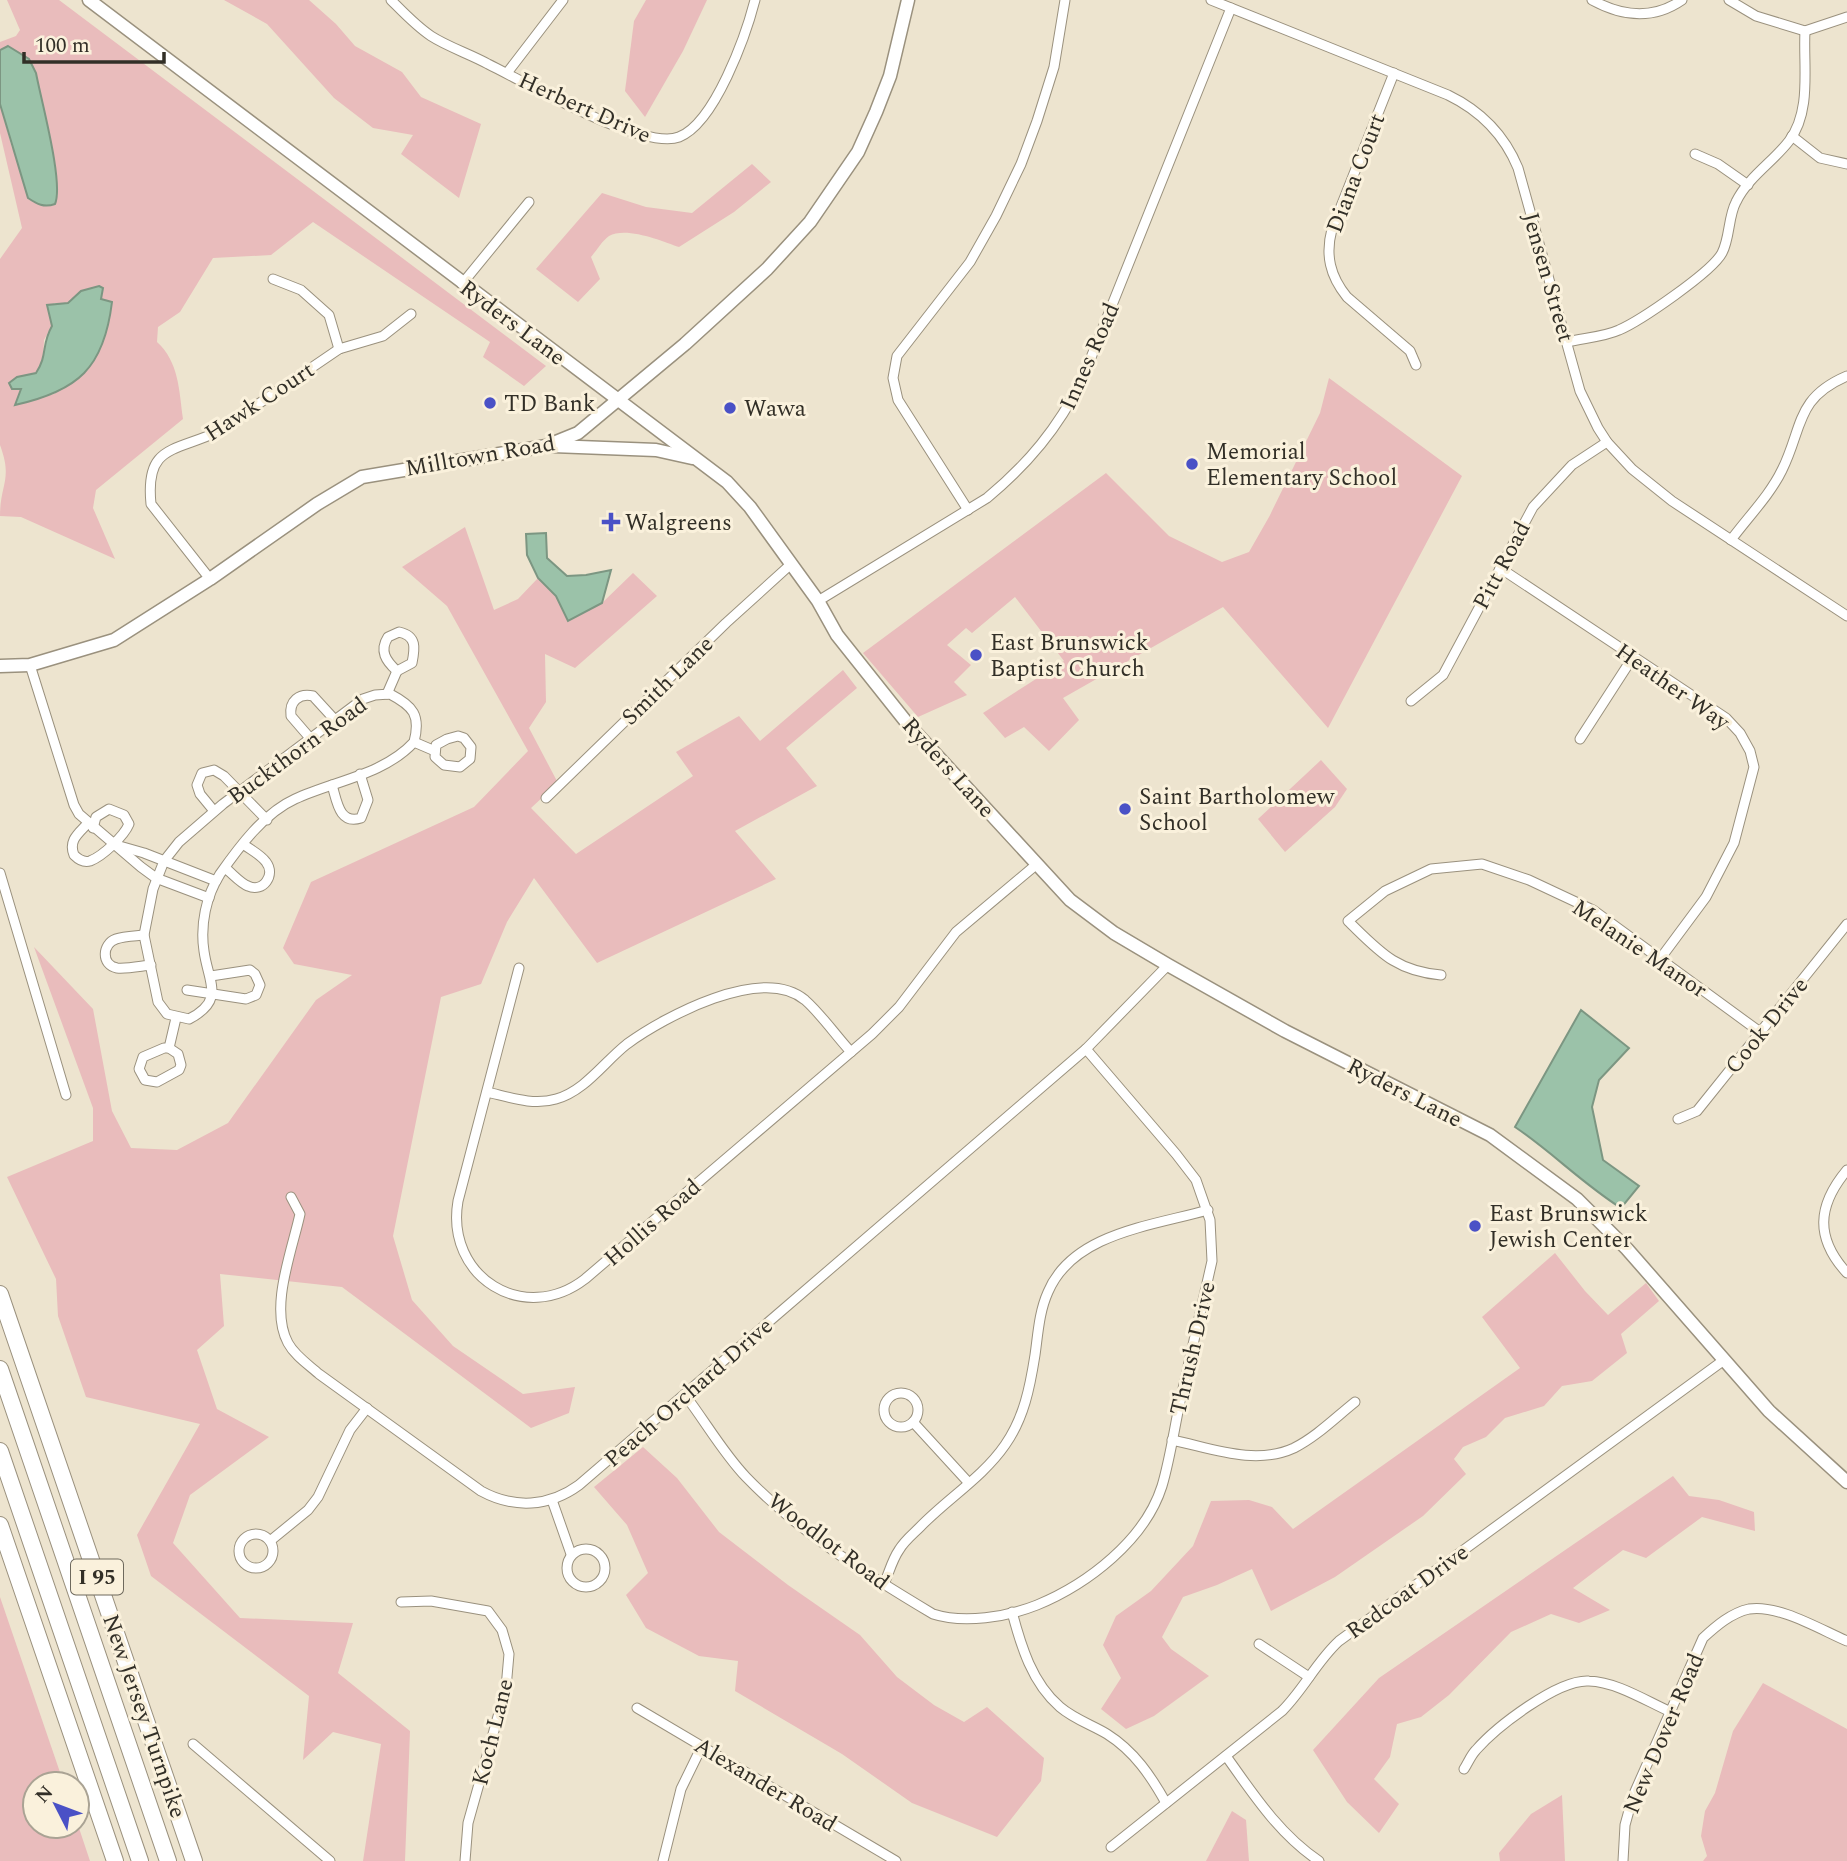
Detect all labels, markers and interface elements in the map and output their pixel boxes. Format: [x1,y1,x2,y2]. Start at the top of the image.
scale bar [24,21,164,65]
text: 100 m [35,30,90,62]
street label: Herbert Drive [512,63,657,153]
street label: Diana Court [1318,109,1395,239]
street label: Jensen Street [1512,208,1583,346]
street label: Ryders Lane [452,272,573,375]
street label: Innes Road [1051,297,1130,416]
street label: Hawk Court [198,354,322,451]
place label: TD Bank [504,387,596,422]
place label: Wawa [744,392,806,427]
marker: TD Bank [482,395,498,411]
marker: Wawa [722,400,738,416]
street label: Milltown Road [403,426,558,487]
place label: Memorial Elementary School [1206,435,1397,496]
marker: Memorial Elementary School [1184,456,1200,472]
place label: Walgreens [625,506,732,541]
marker: Walgreens [603,514,619,530]
street label: Pitt Road [1464,515,1540,616]
place label: East Brunswick Baptist Church [990,626,1149,687]
street label: Smith Lane [614,628,722,734]
street label: Heather Way [1608,635,1737,740]
marker: East Brunswick Baptist Church [968,647,984,663]
street label: Buckthorn Road [221,688,375,814]
street label: Ryders Lane [893,710,1003,826]
place label: Saint Bartholomew School [1139,780,1335,841]
marker: Saint Bartholomew School [1117,801,1133,817]
street label: Melanie Manor [1564,891,1714,1008]
street label: Cook Drive [1717,970,1817,1082]
street label: Ryders Lane [1341,1049,1468,1137]
street label: Hollis Road [596,1171,710,1275]
place label: East Brunswick Jewish Center [1489,1197,1648,1258]
marker: East Brunswick Jewish Center [1467,1218,1483,1234]
street label: Thrush Drive [1161,1278,1226,1419]
street label: Peach Orchard Drive [597,1310,781,1477]
street label: Woodlot Road [760,1485,897,1600]
street label: Redcoat Drive [1339,1536,1477,1649]
road number: I 95 [71,1560,123,1594]
street label: New Jersey Turnpike [92,1610,195,1823]
street label: New Dover Road [1615,1648,1714,1819]
street label: Koch Lane [463,1675,524,1790]
street label: Alexander Road [687,1729,844,1842]
north arrow [21,1770,91,1840]
text: N [29,1779,60,1810]

